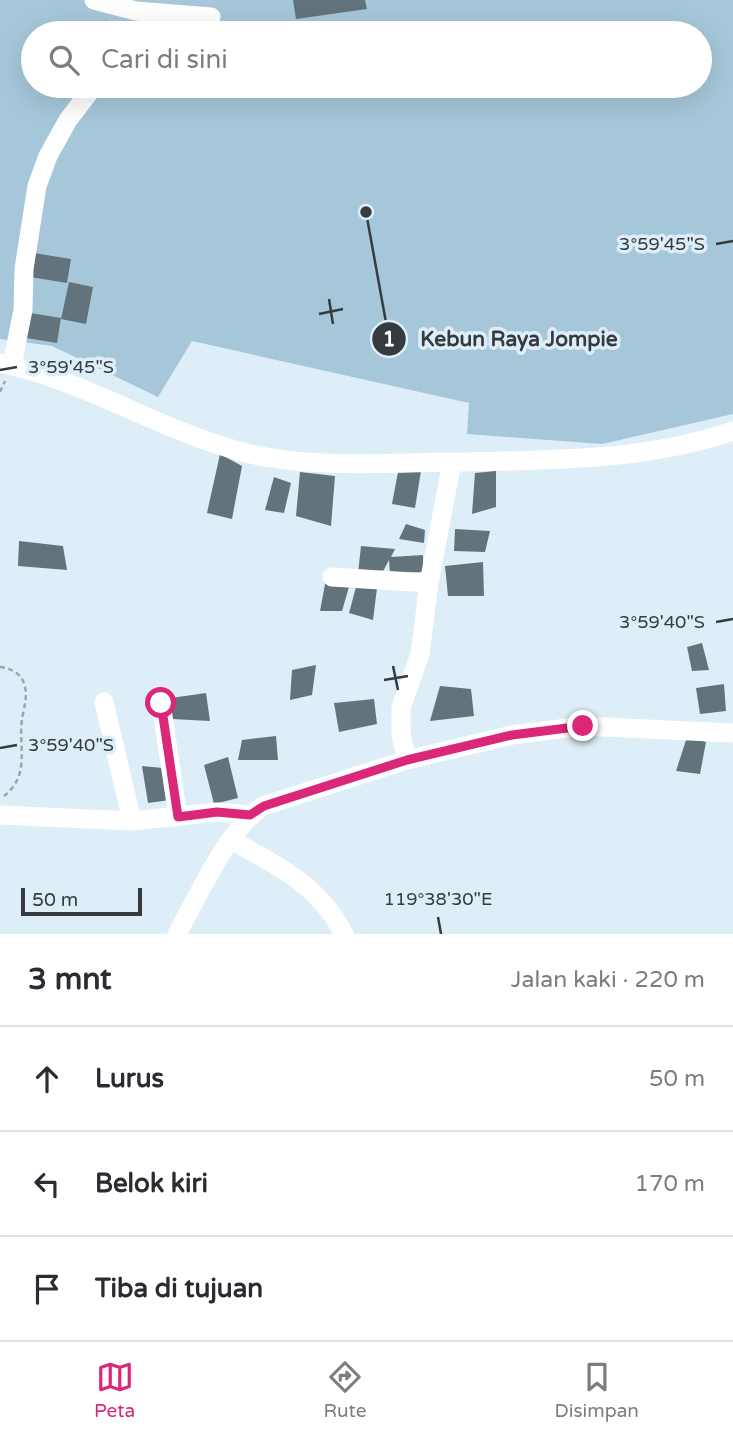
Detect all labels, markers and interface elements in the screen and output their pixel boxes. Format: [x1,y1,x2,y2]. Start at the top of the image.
search box [21,21,712,98]
icon: search [45,41,83,79]
text: Cari di sini [101,44,228,75]
text: 3°59'45"S [619,233,705,255]
callout: Kebun Raya Jompie [372,318,632,360]
text: 1 [382,327,396,352]
text: Kebun Raya Jompie [420,327,618,352]
text: 3°59'45"S [28,356,114,378]
text: 3°59'40"S [619,611,705,633]
route start [145,687,176,718]
route end [567,710,598,741]
text: 3°59'40"S [28,734,114,756]
scale bar [21,885,142,917]
text: 119°38'30"E [384,888,492,910]
text: 50 m [32,889,78,911]
text: 3 mnt [28,961,112,998]
text: Jalan kaki · 220 m [511,966,705,994]
icon: ahead [28,1060,66,1098]
text: Lurus [95,1063,164,1094]
text: 50 m [649,1065,705,1093]
icon: left [28,1165,66,1203]
text: Belok kiri [95,1168,208,1199]
text: 170 m [635,1170,705,1198]
icon: arrive [28,1270,66,1308]
text: Tiba di tujuan [95,1273,263,1304]
tab: Peta [94,1358,135,1422]
tab: Rute [323,1358,366,1422]
tab: Disimpan [555,1358,639,1422]

